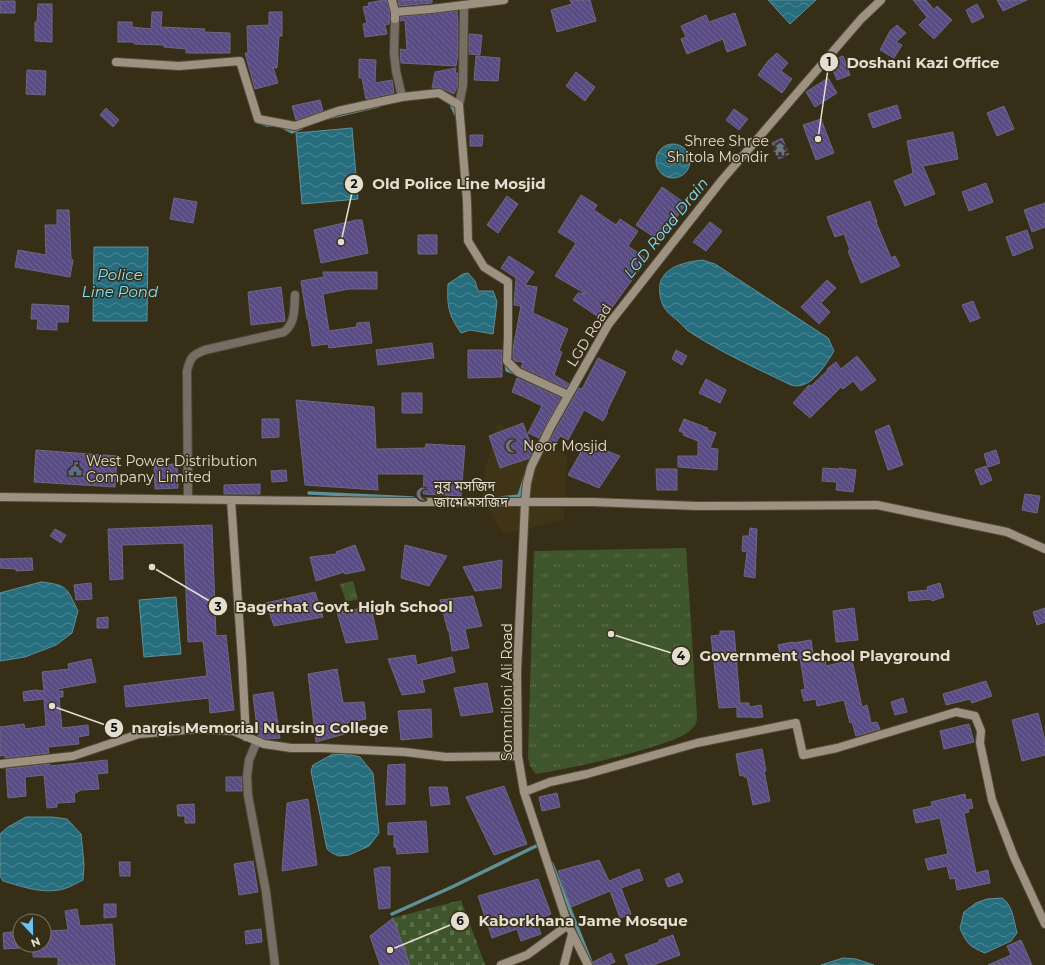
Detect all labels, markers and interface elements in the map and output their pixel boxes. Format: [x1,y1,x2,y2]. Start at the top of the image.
callout: Doshani Kazi Office [819,49,1008,76]
text: Doshani Kazi Office [846,53,1000,72]
text: 1 [827,54,831,69]
place label: Shree Shree Shitola Mondir [667,132,769,166]
temple icon: Shree Shree Shitola Mondir [772,141,788,157]
callout: Old Police Line Mosjid [344,170,553,197]
text: Old Police Line Mosjid [372,174,546,193]
water label: LGD Road Drain [619,174,712,282]
text: 2 [350,176,358,191]
water label: Police Line Pond [82,265,159,301]
street label: LGD Road [563,300,615,370]
place label: Noor Mosjid [523,437,607,455]
mosque icon: Noor Mosjid [504,438,520,454]
place label: West Power Distribution Company Limited [86,452,257,486]
public building icon: West Power Distribution Company Limited [67,461,83,477]
place label: নুর মসজিদ জামে মসজিদ [433,477,508,511]
mosque icon: নুর মসজিদ জামে মসজিদ [415,486,431,502]
callout: Bagerhat Govt. High School [208,593,461,620]
text: Bagerhat Govt. High School [235,597,453,616]
text: 3 [213,599,222,614]
street label: Sommiloni Ali Road [498,623,516,761]
callout: Government School Playground [671,642,958,669]
text: Government School Playground [700,646,950,665]
text: 4 [677,648,686,663]
callout: nargis Memorial Nursing College [104,714,397,741]
text: nargis Memorial Nursing College [132,718,388,737]
text: 5 [110,720,118,735]
callout: Kaborkhana Jame Mosque [450,907,695,934]
text: Kaborkhana Jame Mosque [478,911,688,930]
north arrow [12,913,52,953]
text: 6 [456,913,464,928]
text: N [29,934,42,950]

